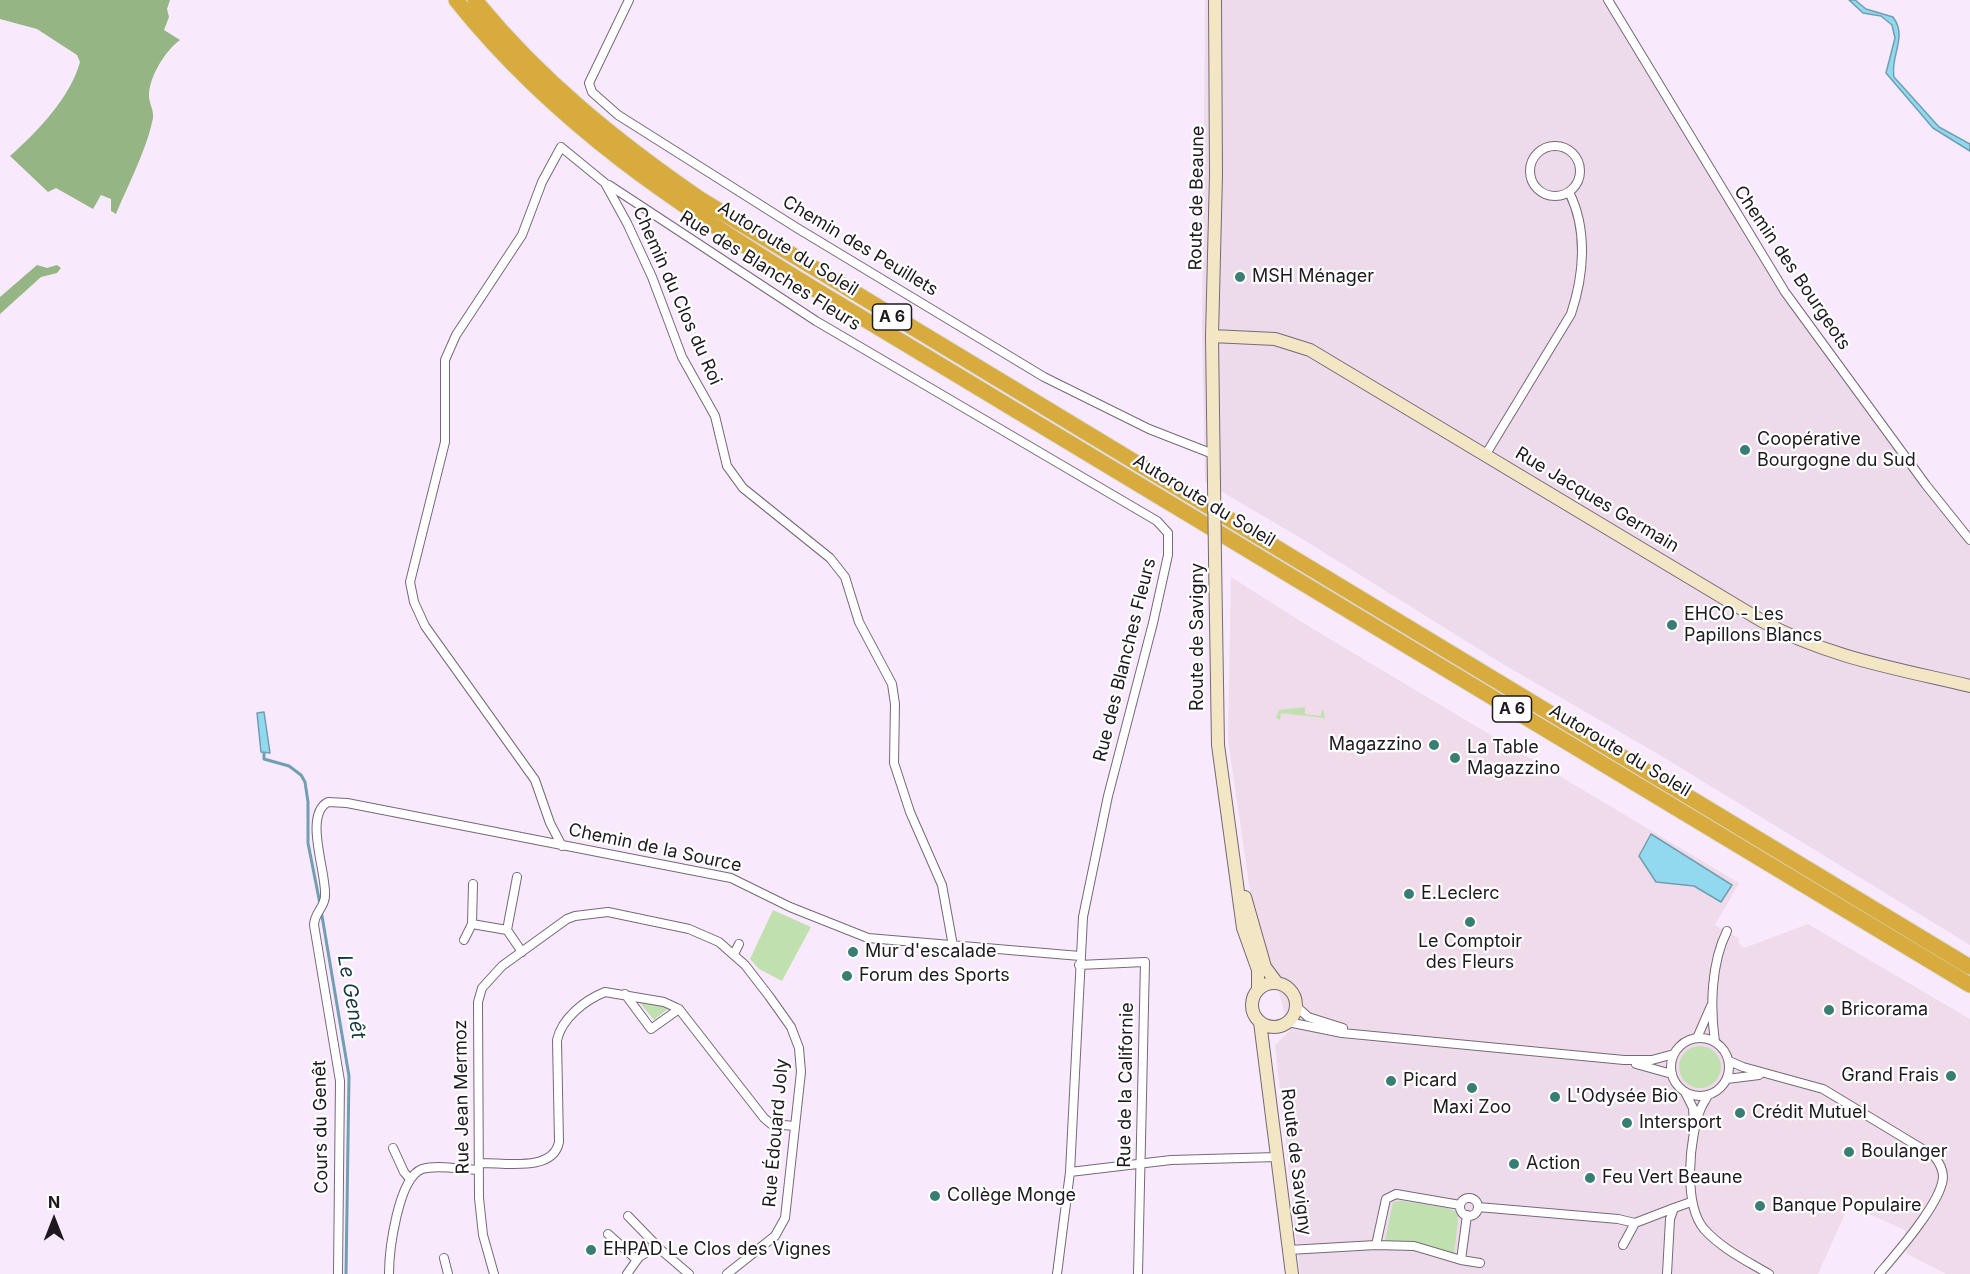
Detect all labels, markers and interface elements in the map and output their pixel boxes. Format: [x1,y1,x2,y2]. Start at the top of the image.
street label: Route de Beaune [1185,125,1209,271]
street label: Chemin des Bourgeots [1729,182,1855,354]
street label: Chemin des Peuillets [778,191,942,301]
street label: Autoroute du Soleil [714,197,862,301]
street label: Chemin du Clos du Roi [628,203,726,389]
street label: Rue des Blanches Fleurs [676,206,864,336]
place label: MSH Ménager [1252,266,1374,288]
marker: MSH Ménager [1233,270,1247,284]
road number: A 6 [872,304,912,330]
place label: Coopérative Bourgogne du Sud [1757,429,1916,472]
street label: Rue Jacques Germain [1511,443,1683,557]
marker: Coopérative Bourgogne du Sud [1738,443,1752,457]
street label: Autoroute du Soleil [1129,450,1279,552]
street label: Rue des Blanches Fleurs [1089,556,1161,764]
street label: Route de Savigny [1187,563,1209,711]
place label: EHCO - Les Papillons Blancs [1684,604,1822,646]
marker: EHCO - Les Papillons Blancs [1665,618,1679,632]
road number: A 6 [1492,696,1532,722]
street label: Autoroute du Soleil [1545,700,1695,802]
place label: Magazzino [1329,734,1422,756]
place label: La Table Magazzino [1467,737,1560,780]
marker: Magazzino [1427,738,1441,752]
marker: La Table Magazzino [1448,751,1462,765]
street label: Chemin de la Source [566,819,744,877]
place label: E.Leclerc [1421,883,1500,905]
marker: E.Leclerc [1402,887,1416,901]
marker: Le Comptoir des Fleurs [1463,915,1477,929]
place label: Le Comptoir des Fleurs [1418,931,1522,974]
place label: Mur d'escalade [865,941,996,963]
marker: Mur d'escalade [846,945,860,959]
water label: Le Genêt [332,953,370,1041]
place label: Forum des Sports [859,965,1010,987]
marker: Forum des Sports [840,969,854,983]
place label: Bricorama [1841,999,1928,1021]
street label: Rue de la Californie [1114,1002,1138,1168]
marker: Bricorama [1822,1003,1836,1017]
street label: Rue Jean Mermoz [450,1020,474,1174]
street label: Rue Édouard Joly [759,1058,793,1208]
street label: Cours du Genêt [309,1060,333,1194]
place label: Grand Frais [1841,1065,1939,1087]
marker: Grand Frais [1944,1069,1958,1083]
place label: Picard [1403,1070,1457,1092]
marker: Picard [1384,1074,1398,1088]
marker: Maxi Zoo [1465,1081,1479,1095]
place label: L'Odysée Bio [1567,1086,1678,1108]
street label: Route de Savigny [1276,1087,1316,1237]
marker: L'Odysée Bio [1548,1090,1562,1104]
place label: Maxi Zoo [1433,1097,1511,1119]
place label: Crédit Mutuel [1752,1102,1867,1124]
marker: Crédit Mutuel [1733,1106,1747,1120]
place label: Intersport [1639,1112,1722,1134]
marker: Intersport [1620,1116,1634,1130]
place label: Boulanger [1861,1141,1948,1163]
marker: Boulanger [1842,1145,1856,1159]
place label: Action [1526,1153,1580,1175]
marker: Action [1507,1157,1521,1171]
place label: Feu Vert Beaune [1602,1167,1742,1189]
marker: Feu Vert Beaune [1583,1171,1597,1185]
place label: Collège Monge [947,1185,1076,1207]
marker: Collège Monge [928,1189,942,1203]
north arrow [24,1190,84,1250]
text: N [48,1192,60,1212]
place label: Banque Populaire [1772,1195,1921,1217]
marker: Banque Populaire [1753,1199,1767,1213]
place label: EHPAD Le Clos des Vignes [603,1239,831,1261]
marker: EHPAD Le Clos des Vignes [584,1243,598,1257]

